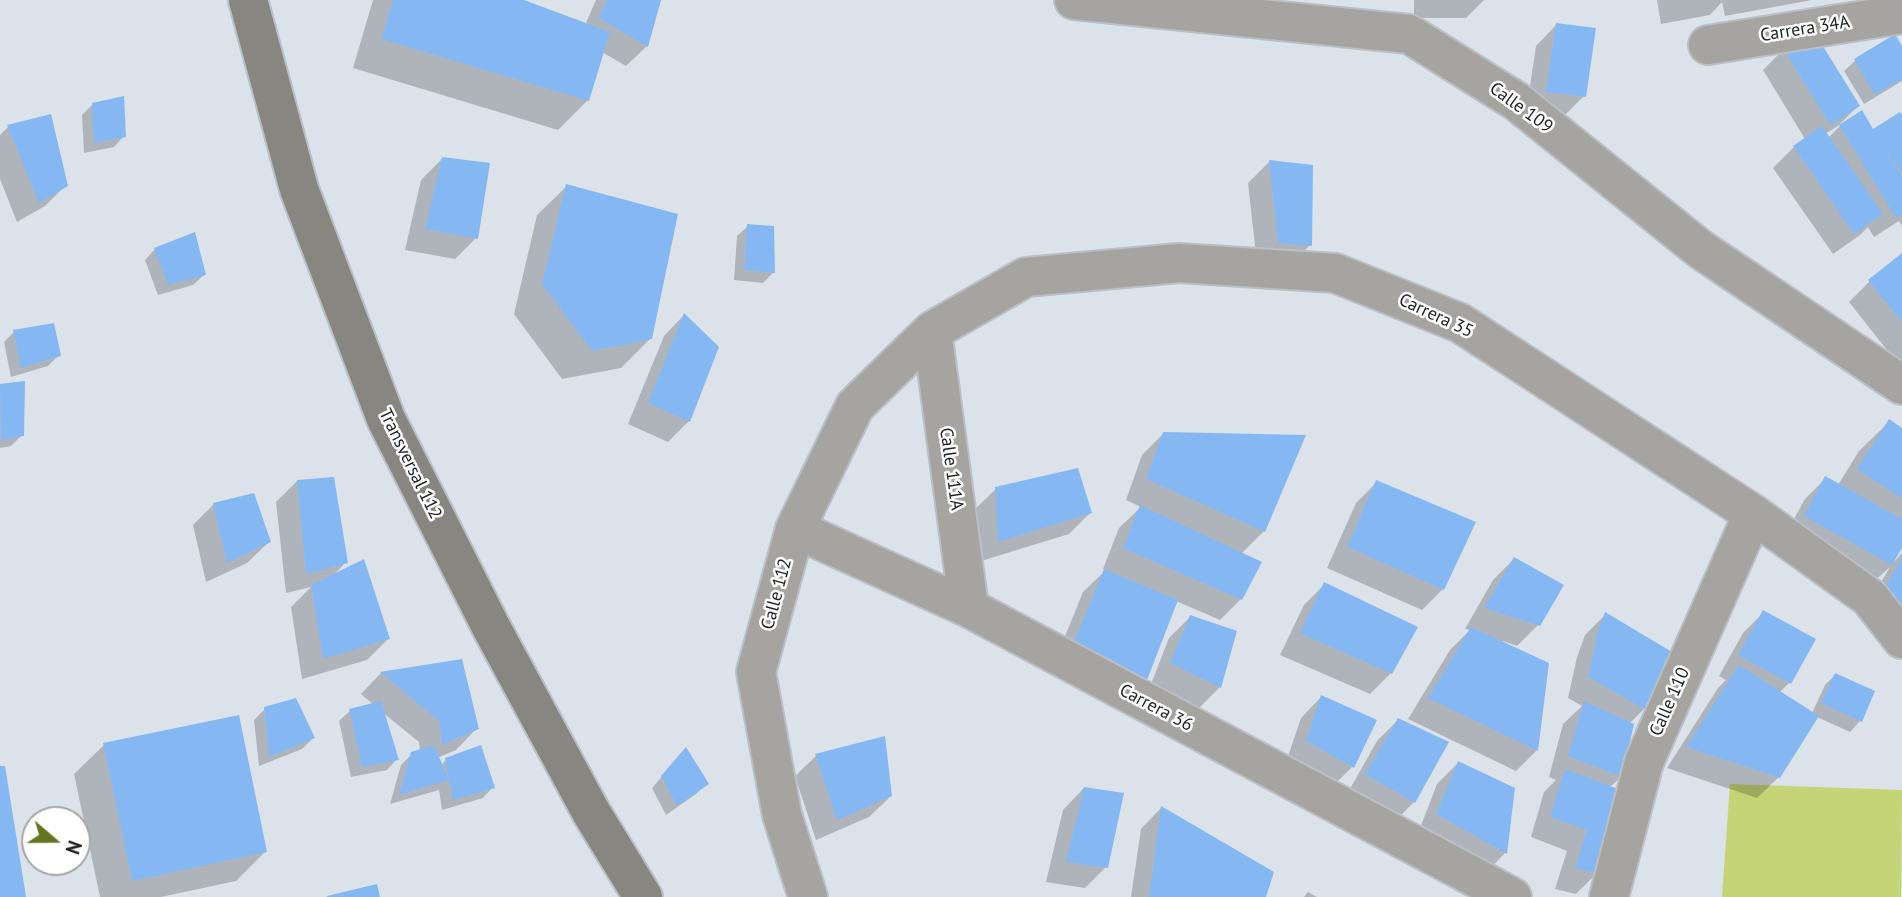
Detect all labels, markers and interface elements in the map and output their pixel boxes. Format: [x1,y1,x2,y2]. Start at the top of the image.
street label: Carrera 34A [1759,11,1851,47]
street label: Calle 109 [1485,78,1557,138]
street label: Carrera 35 [1395,289,1477,343]
street label: Transversal 112 [374,405,446,523]
street label: Calle 111A [935,426,967,512]
street label: Calle 112 [757,556,797,632]
street label: Calle 110 [1645,664,1695,740]
street label: Carrera 36 [1116,680,1196,736]
north arrow [21,806,91,876]
text: N [60,838,87,857]

